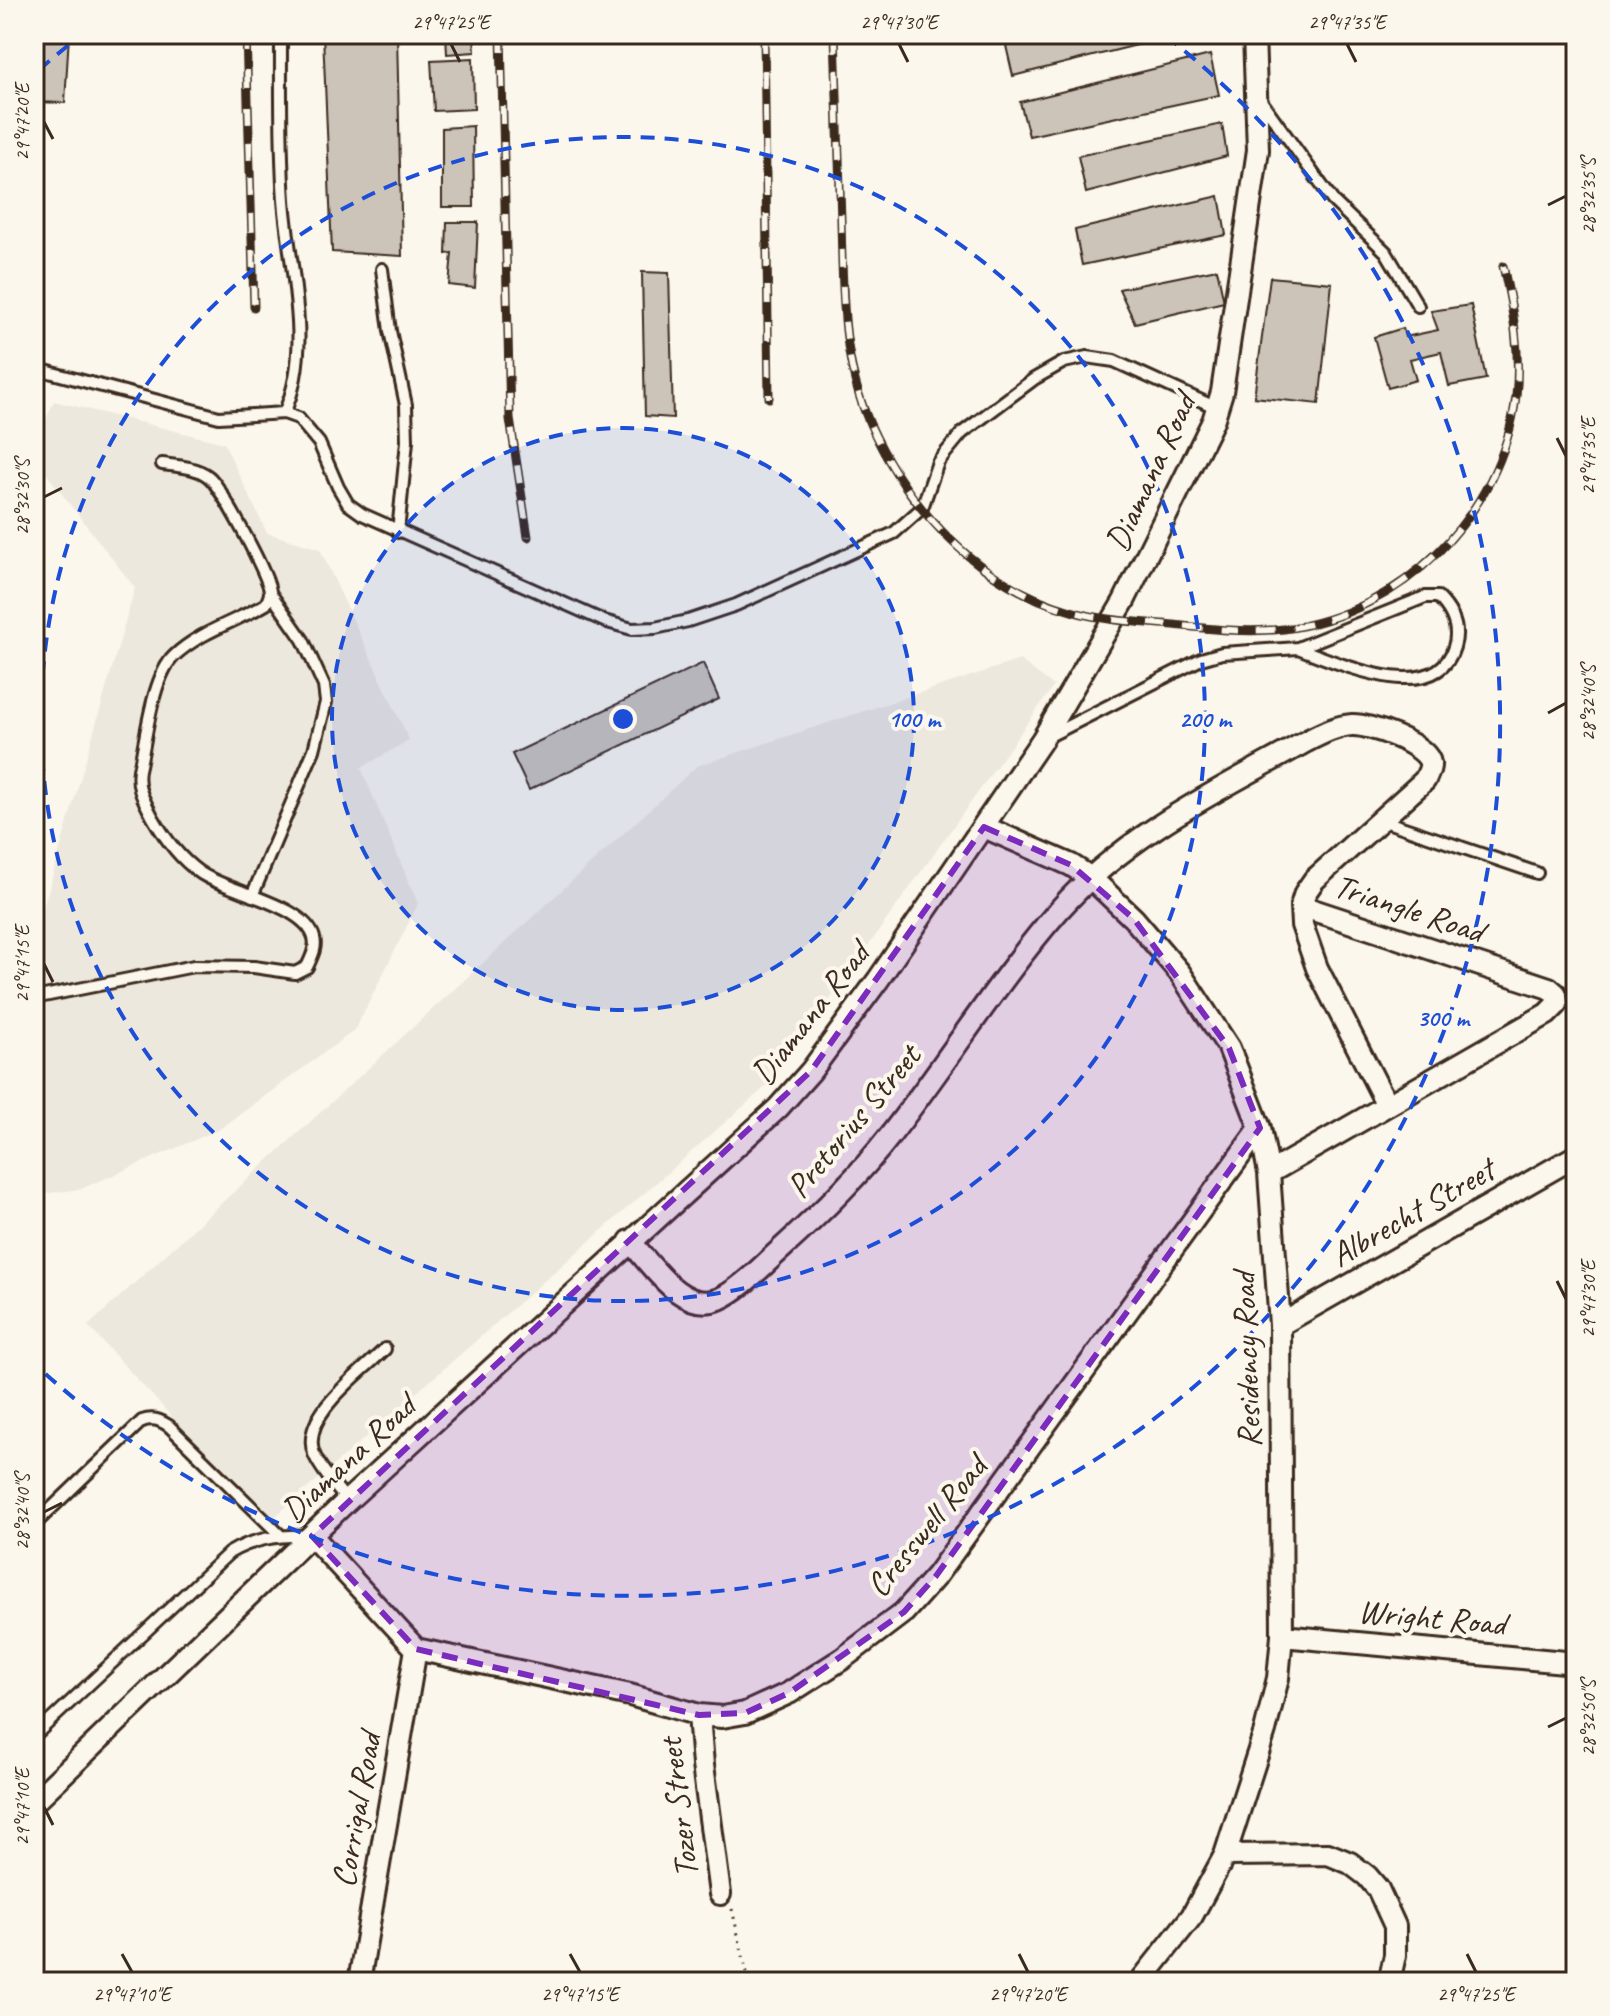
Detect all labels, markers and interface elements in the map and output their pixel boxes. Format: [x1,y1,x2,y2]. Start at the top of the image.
text: 29°47'25"E [412,10,492,35]
text: 29°47'30"E [860,10,940,35]
text: 29°47'35"E [1308,10,1388,35]
text: 29°47'20"E [10,81,35,161]
text: 28°32'35"S [1576,153,1601,234]
street label: Diamana Road [1095,382,1207,558]
text: 29°47'35"E [1576,415,1601,495]
text: 28°32'30"S [10,454,35,535]
text: 28°32'40"S [1576,660,1601,741]
text: 100 m [888,704,942,734]
text: 200 m [1179,704,1233,734]
centre of rings [609,705,637,733]
street label: Triangle Road [1329,864,1494,954]
text: 29°47'15"E [10,923,35,1003]
street label: Diamana Road [741,930,882,1093]
text: 300 m [1417,1003,1471,1033]
street label: Pretorius Street [777,1033,932,1206]
street label: Albrecht Street [1322,1146,1506,1276]
text: 29°47'30"E [1576,1258,1601,1338]
street label: Residency Road [1221,1267,1271,1448]
street label: Diamana Road [272,1382,428,1531]
street label: Cresswell Road [856,1443,999,1605]
text: 28°32'40"S [10,1469,35,1550]
street label: Wright Road [1357,1589,1513,1645]
text: 28°32'50"S [1576,1675,1601,1756]
street label: Corrigal Road [321,1724,392,1890]
street label: Tozer Street [648,1732,708,1880]
text: 29°47'10"E [10,1766,35,1846]
text: 29°47'10"E [93,1982,173,2007]
text: 29°47'15"E [541,1982,621,2007]
text: 29°47'20"E [989,1982,1069,2007]
text: 29°47'25"E [1437,1982,1517,2007]

